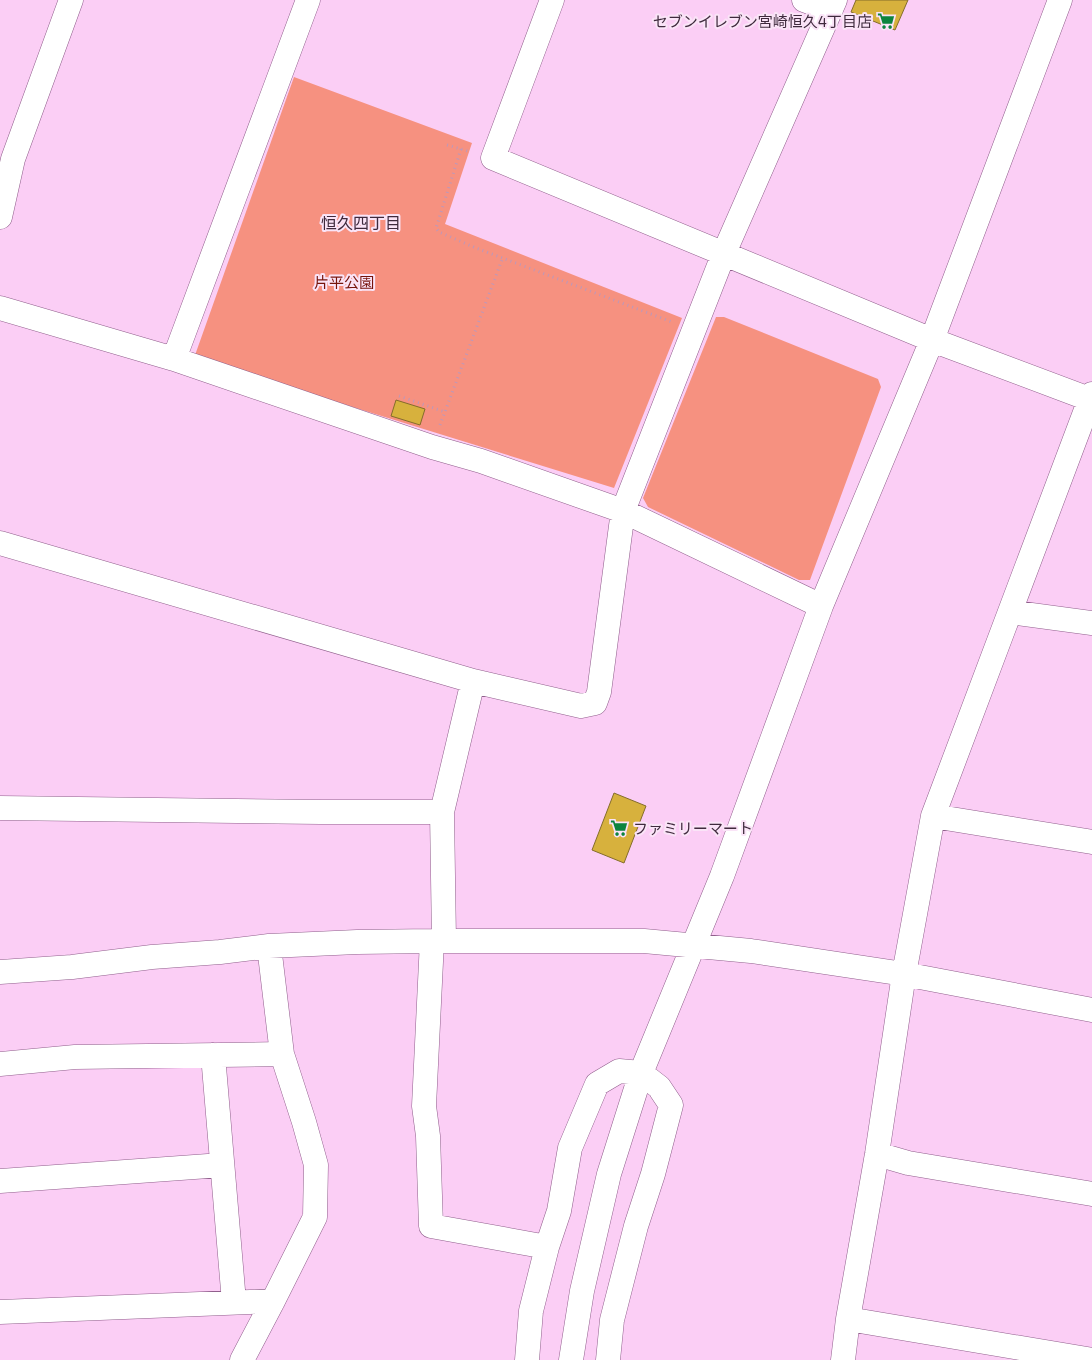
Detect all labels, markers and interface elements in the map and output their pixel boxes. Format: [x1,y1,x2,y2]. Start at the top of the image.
supermarket icon: セブンイレブン宮崎恒久4丁目店 [876,11,896,31]
place label: セブンイレブン宮崎恒久4丁目店 [653,12,872,30]
district label: 恒久四丁目 [321,213,401,232]
park label: 片平公園 [314,273,374,291]
supermarket icon: ファミリーマート [609,818,629,838]
place label: ファミリーマート [633,819,753,837]

